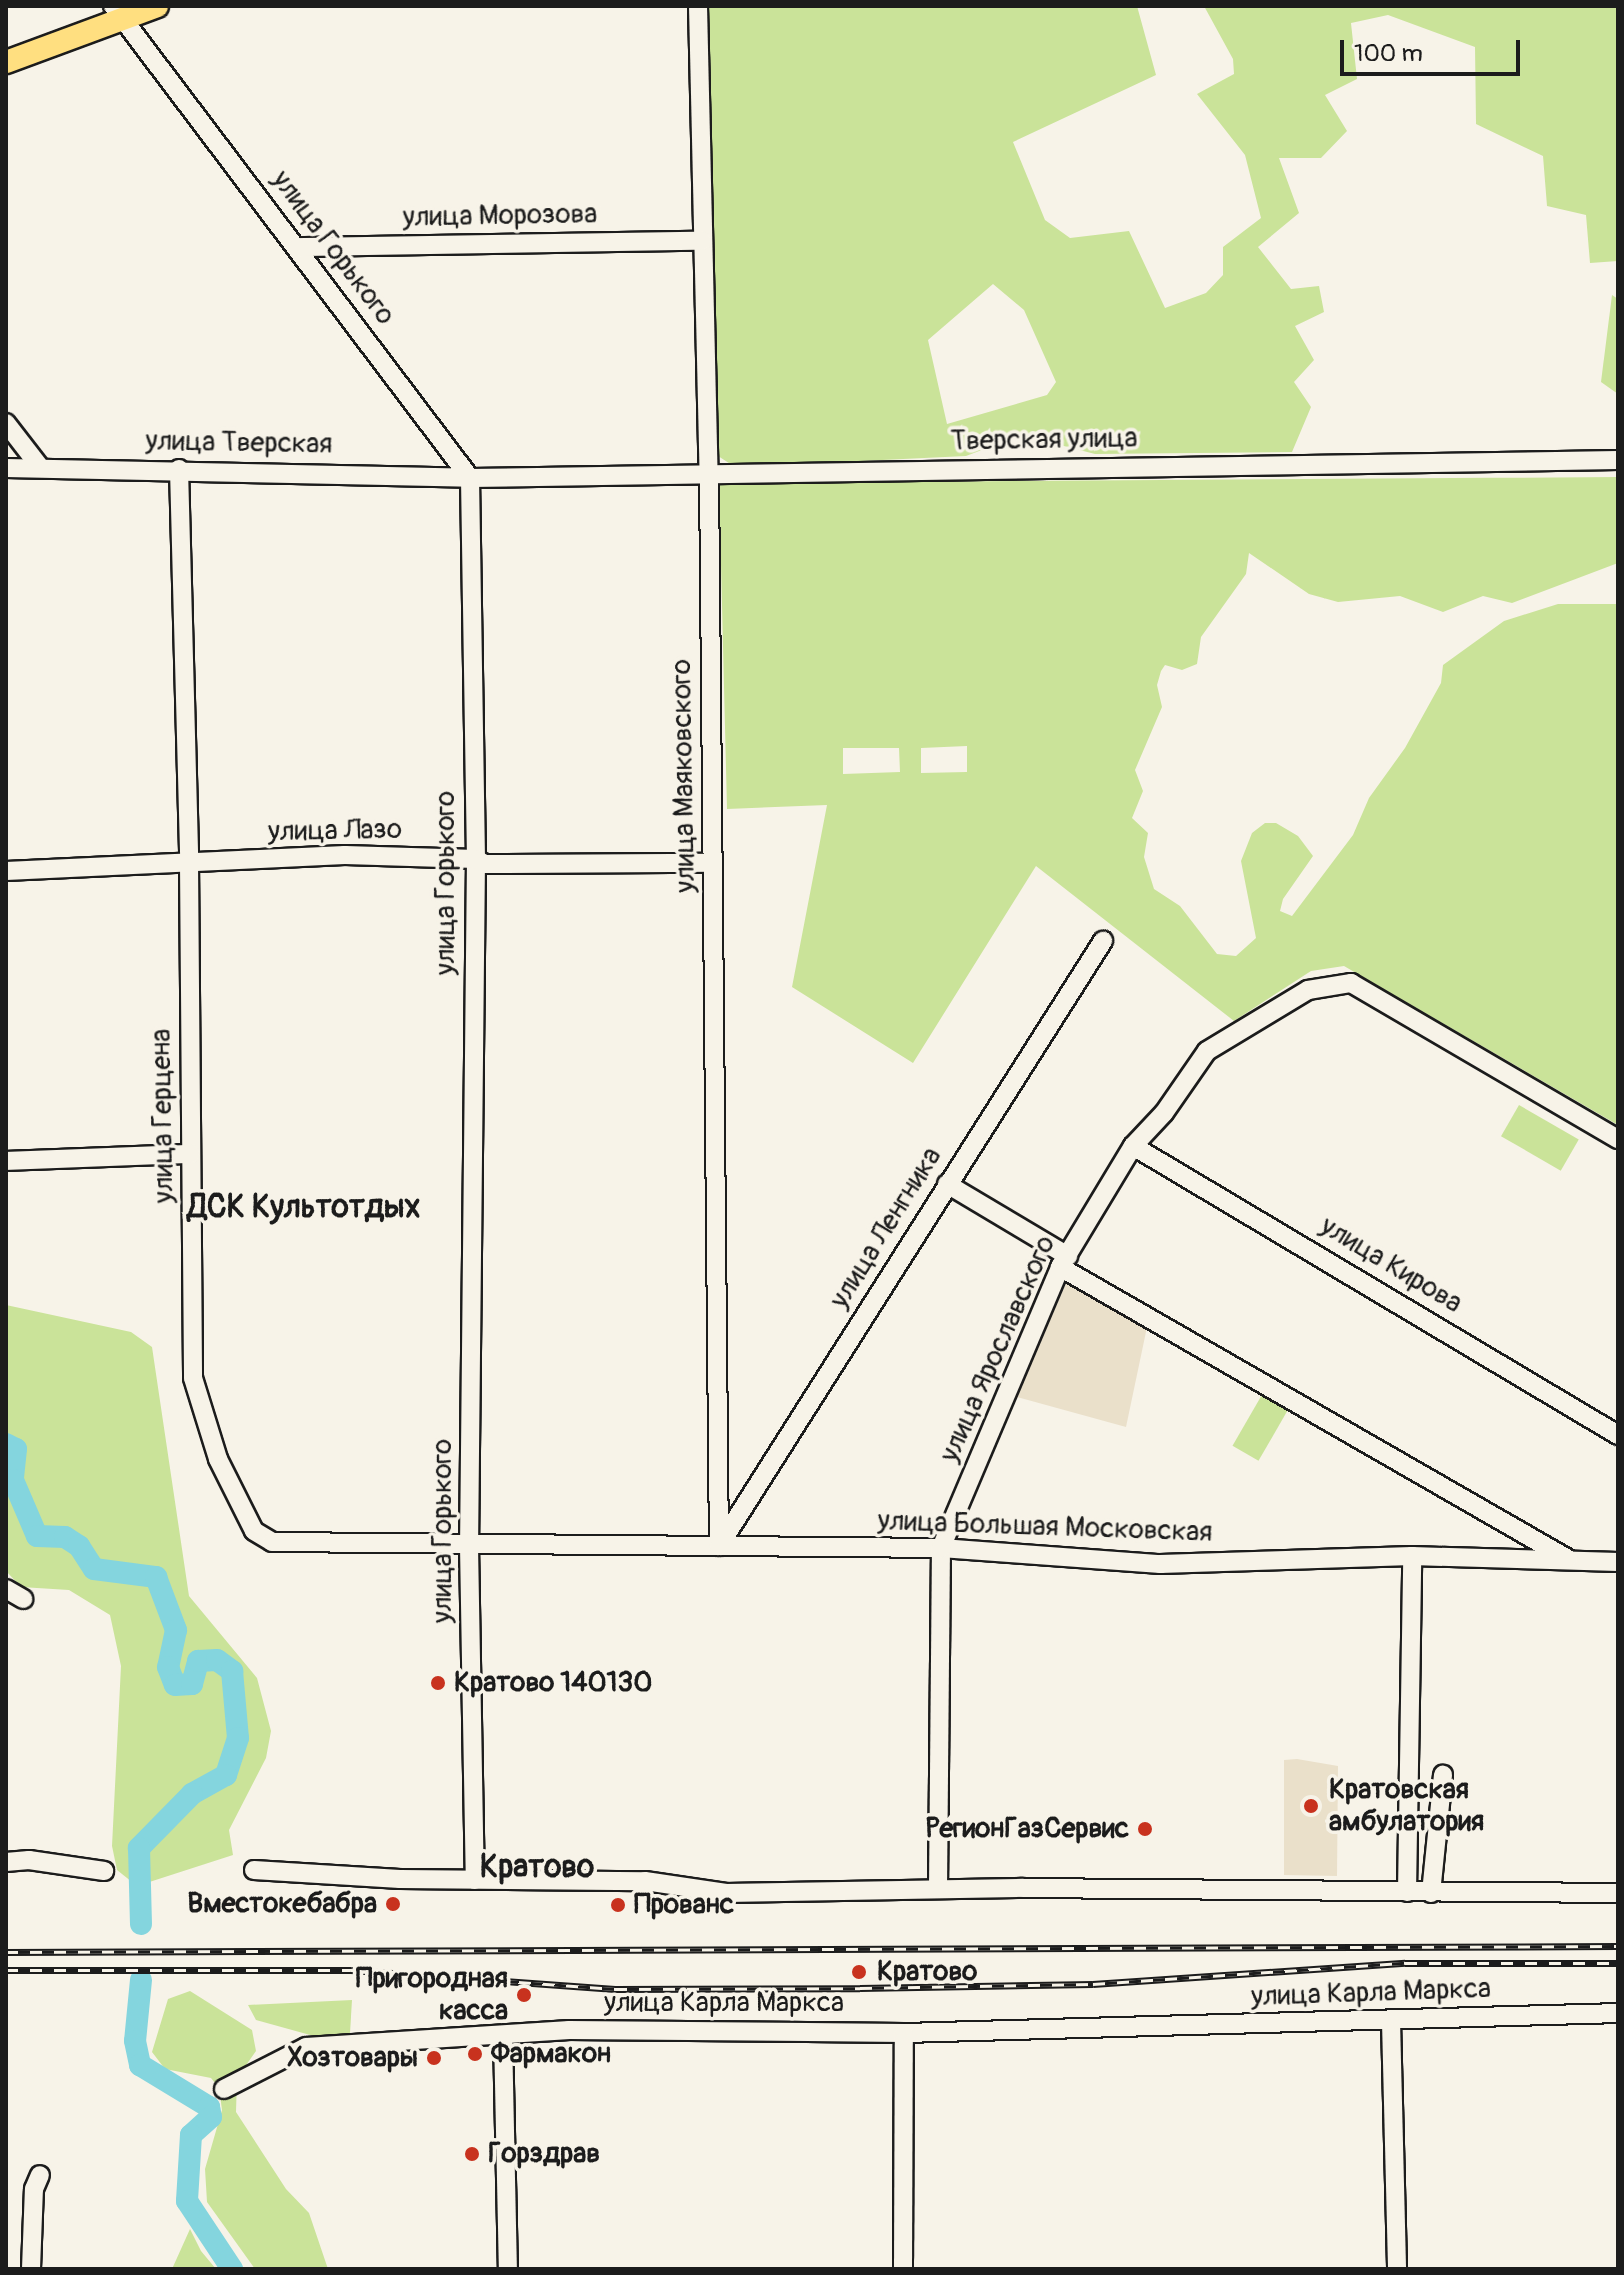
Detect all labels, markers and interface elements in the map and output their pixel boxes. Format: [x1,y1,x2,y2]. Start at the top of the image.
scale bar [1344,24,1524,74]
text: 100 m [1354,39,1423,68]
street label: улица Горького [264,164,402,332]
street label: улица Морозова [402,198,598,234]
street label: Тверская улица [950,422,1138,458]
street label: улица Тверская [145,425,333,461]
street label: улица Маяковского [665,659,703,893]
street label: улица Горького [429,791,463,975]
street label: улица Лазо [268,813,402,849]
street label: улица Герцена [145,1028,181,1204]
street label: улица Ленгника [823,1141,949,1315]
district label: ДСК Культотдых [188,1188,420,1226]
street label: улица Кирова [1314,1210,1468,1320]
street label: улица Ярославского [933,1231,1063,1467]
street label: улица Горького [426,1439,460,1623]
street label: улица Большая Московская [877,1504,1213,1550]
place label: Кратово 140130 [454,1666,652,1700]
marker: Кратово 140130 [429,1674,447,1692]
place label: Кратовская амбулатория [1329,1773,1484,1839]
marker: Кратовская амбулатория [1300,1795,1322,1817]
place label: РегионГазСервис [926,1812,1129,1846]
marker: РегионГазСервис [1136,1820,1154,1838]
district label: Кратово [480,1848,594,1886]
place label: Вместокебабра [187,1887,377,1921]
place label: Прованс [634,1888,734,1922]
marker: Вместокебабра [384,1895,402,1913]
marker: Прованс [609,1896,627,1914]
place label: Кратово [877,1955,977,1989]
marker: Кратово [848,1961,870,1983]
place label: Пригородная касса [356,1962,508,2028]
street label: улица Карла Маркса [1250,1972,1492,2014]
marker: Пригородная касса [515,1986,533,2004]
street label: улица Карла Маркса [604,1986,844,2020]
place label: Фармакон [491,2037,611,2071]
place label: Хозтовары [287,2041,418,2075]
marker: Фармакон [466,2045,484,2063]
marker: Хозтовары [425,2049,443,2067]
place label: Горздрав [488,2137,600,2171]
marker: Горздрав [463,2145,481,2163]

